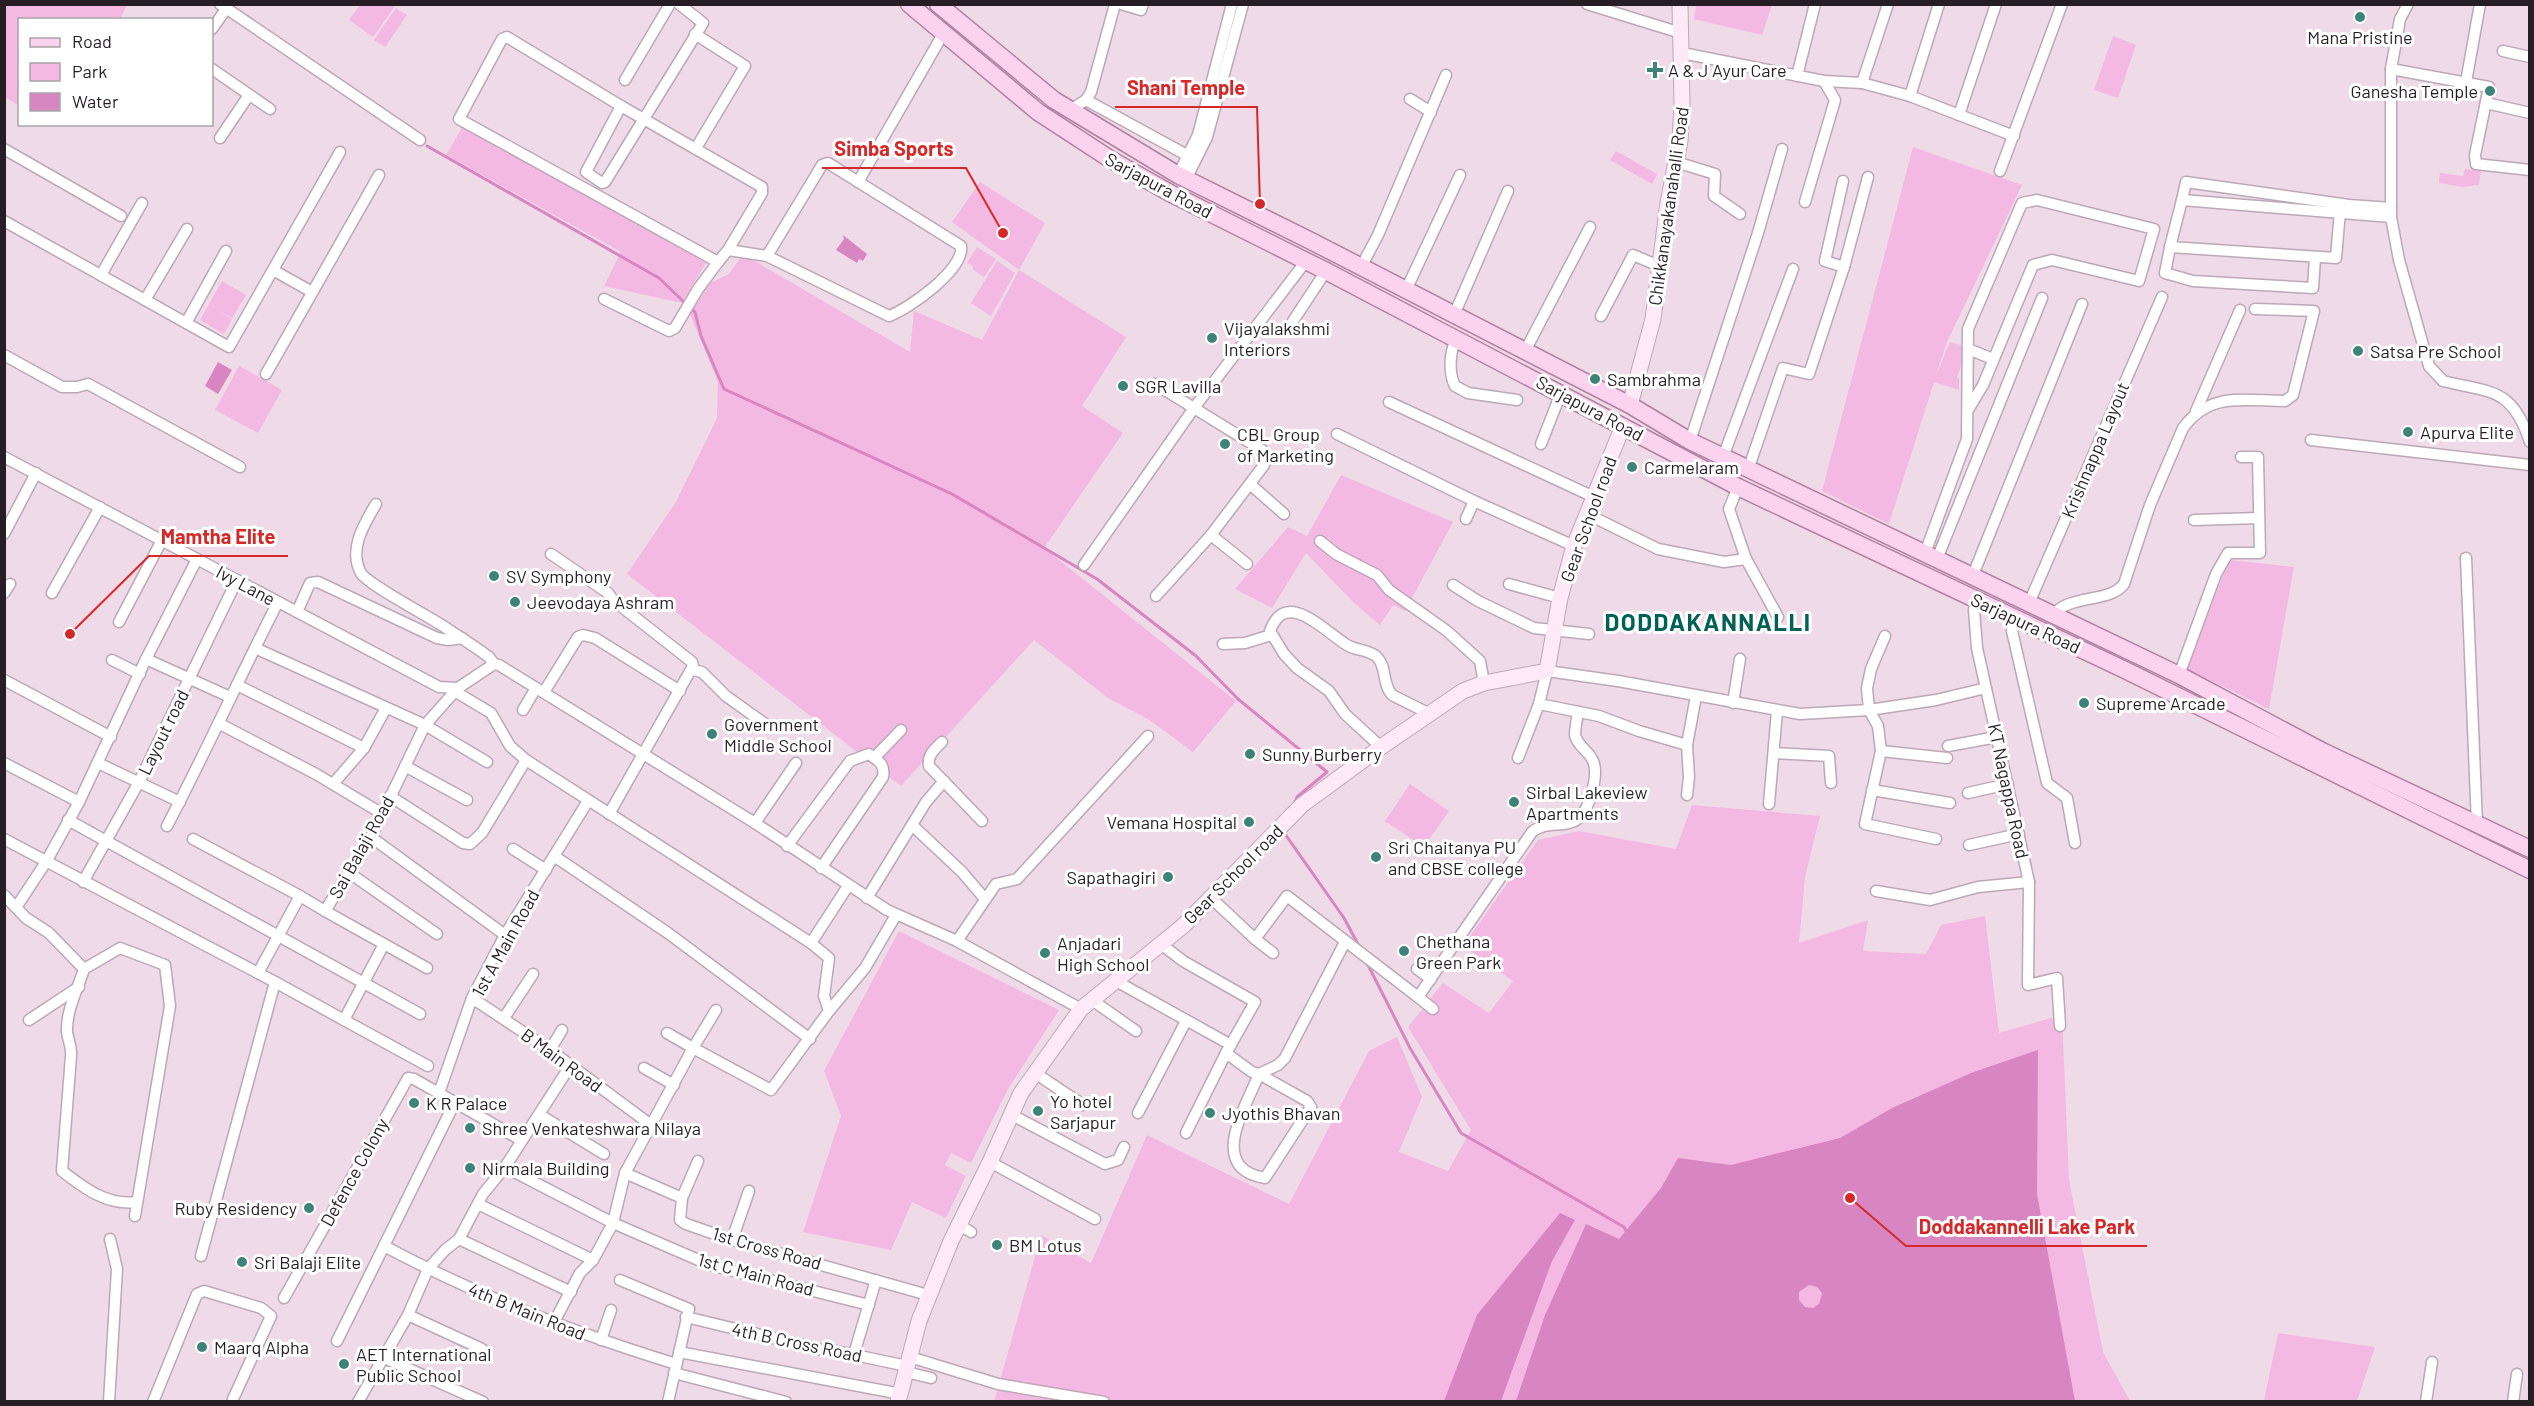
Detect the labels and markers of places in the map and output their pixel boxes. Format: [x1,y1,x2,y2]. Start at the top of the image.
marker: Mana Pristine [2353,10,2367,24]
place label: Mana Pristine [2307,26,2413,48]
place label: A & J Ayur Care [1668,59,1787,81]
marker: A & J Ayur Care [1646,61,1664,79]
callout: Shani Temple [1115,69,1257,107]
place label: Ganesha Temple [2351,80,2478,102]
marker: Ganesha Temple [2483,84,2497,98]
callout: Simba Sports [822,130,966,168]
place label: Vijayalakshmi Interiors [1224,317,1330,360]
marker: Vijayalakshmi Interiors [1205,331,1219,345]
place label: Satsa Pre School [2370,340,2501,362]
marker: Satsa Pre School [2351,344,2365,358]
place label: Sambrahma [1607,368,1701,390]
marker: Sambrahma [1588,372,1602,386]
place label: SGR Lavilla [1135,375,1221,397]
marker: SGR Lavilla [1116,379,1130,393]
place label: Apurva Elite [2420,421,2514,443]
place label: CBL Group of Marketing [1237,423,1334,466]
marker: Apurva Elite [2401,425,2415,439]
marker: CBL Group of Marketing [1218,437,1232,451]
place label: Carmelaram [1644,456,1739,478]
marker: Carmelaram [1625,460,1639,474]
callout: Mamtha Elite [149,518,288,556]
place label: SV Symphony [506,565,611,587]
marker: SV Symphony [487,569,501,583]
place label: Jeevodaya Ashram [527,591,674,613]
marker: Jeevodaya Ashram [508,595,522,609]
place label: Supreme Arcade [2096,692,2225,714]
marker: Supreme Arcade [2077,696,2091,710]
place label: Government Middle School [724,713,832,756]
marker: Government Middle School [705,727,719,741]
place label: Sunny Burberry [1262,743,1382,765]
marker: Sunny Burberry [1243,747,1257,761]
place label: Sirbal Lakeview Apartments [1526,781,1647,824]
marker: Sirbal Lakeview Apartments [1507,795,1521,809]
place label: Vemana Hospital [1106,811,1237,833]
marker: Vemana Hospital [1242,815,1256,829]
place label: Sri Chaitanya PU and CBSE college [1388,836,1524,879]
marker: Sri Chaitanya PU and CBSE college [1369,850,1383,864]
place label: Sapathagiri [1066,866,1156,888]
marker: Sapathagiri [1161,870,1175,884]
place label: Chethana Green Park [1416,930,1501,973]
place label: Anjadari High School [1057,932,1150,975]
marker: Chethana Green Park [1397,944,1411,958]
marker: Anjadari High School [1038,946,1052,960]
place label: Yo hotel Sarjapur [1050,1090,1116,1133]
place label: K R Palace [426,1092,507,1114]
marker: K R Palace [407,1096,421,1110]
place label: Jyothis Bhavan [1222,1102,1341,1124]
marker: Yo hotel Sarjapur [1031,1104,1045,1118]
marker: Jyothis Bhavan [1203,1106,1217,1120]
place label: Shree Venkateshwara Nilaya [482,1117,701,1139]
marker: Shree Venkateshwara Nilaya [463,1121,477,1135]
place label: Nirmala Building [482,1157,610,1179]
marker: Nirmala Building [463,1161,477,1175]
place label: Ruby Residency [175,1197,297,1219]
marker: Ruby Residency [302,1201,316,1215]
callout: Doddakannelli Lake Park [1906,1208,2147,1246]
place label: BM Lotus [1009,1234,1082,1256]
marker: BM Lotus [990,1238,1004,1252]
place label: Sri Balaji Elite [254,1251,361,1273]
marker: Sri Balaji Elite [235,1255,249,1269]
place label: Maarq Alpha [214,1336,309,1358]
marker: Maarq Alpha [195,1340,209,1354]
place label: AET International Public School [356,1343,491,1386]
marker: AET International Public School [337,1357,351,1371]

